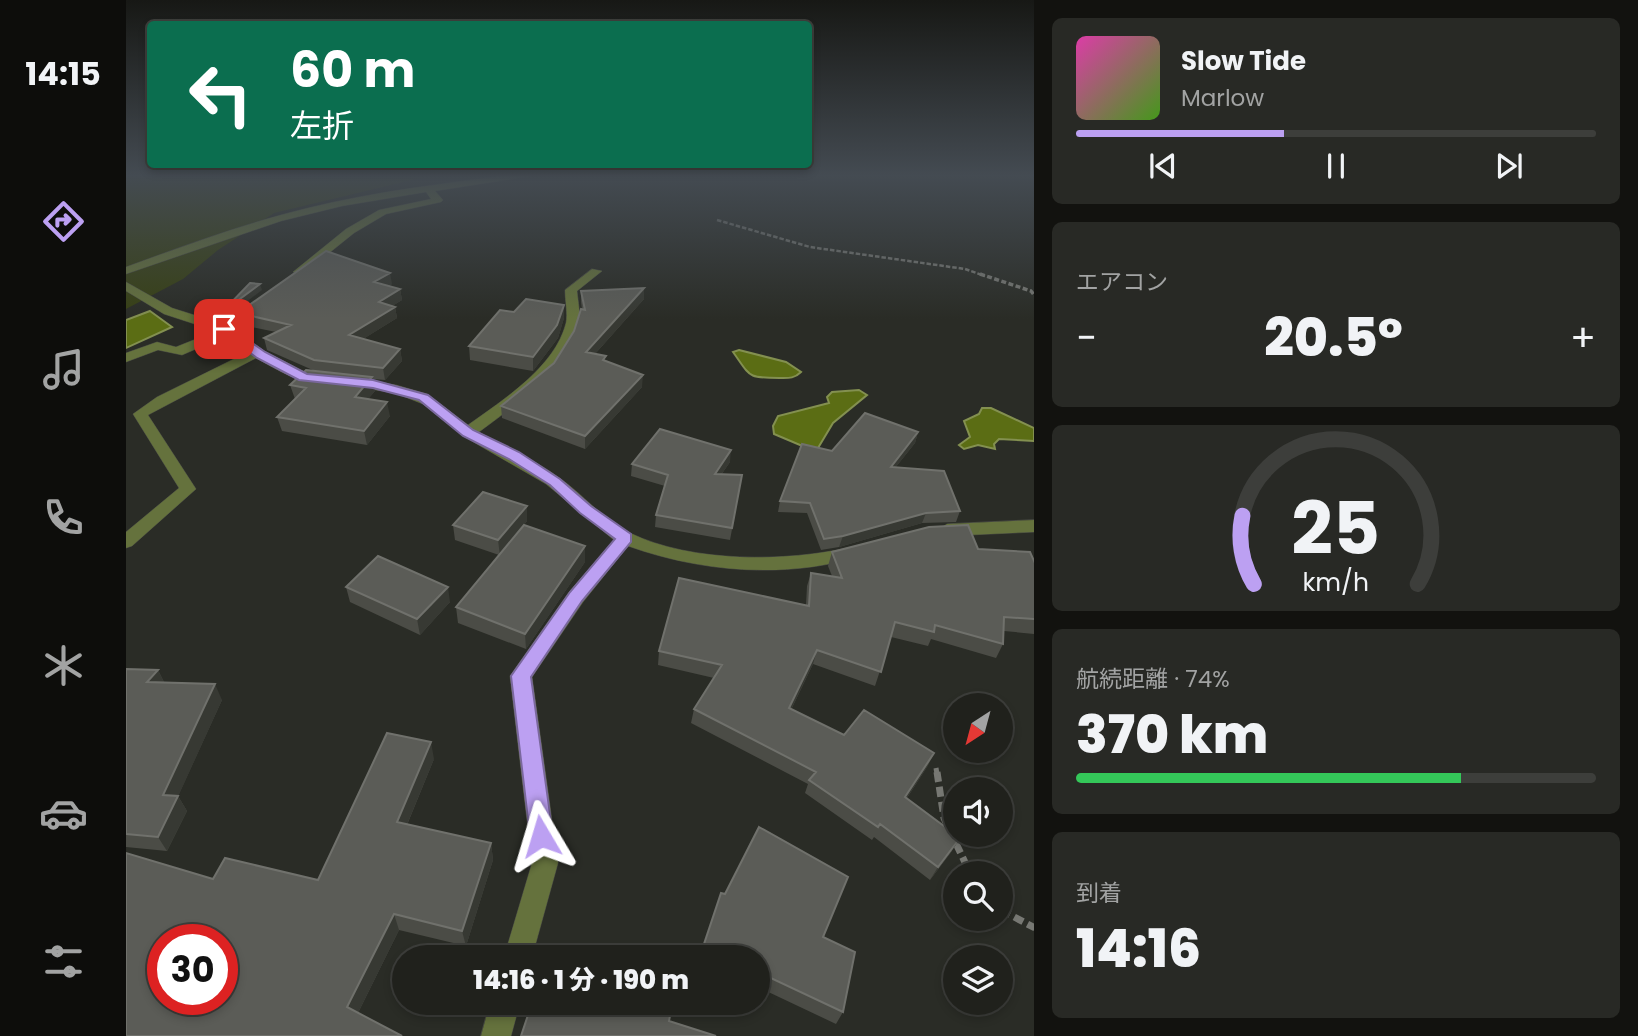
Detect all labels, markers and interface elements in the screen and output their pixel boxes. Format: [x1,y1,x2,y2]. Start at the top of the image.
text: 60 m [290,36,415,104]
text: Slow Tide [1181,43,1306,79]
icon: left [175,49,266,140]
text: 14:15 [25,51,101,96]
text: Marlow [1181,82,1264,114]
text: 左折 [290,103,354,148]
icon: previous [1144,147,1182,185]
icon: pause [1317,147,1355,185]
icon: next [1490,147,1528,185]
icon: directions [39,197,88,246]
text: エアコン [1076,266,1168,298]
pin [194,299,254,359]
text: 20.5° [1264,301,1403,374]
icon: arrive [205,310,243,348]
text: − [1076,311,1097,364]
text: + [1570,311,1596,364]
icon: music [39,345,88,394]
text: 25 [1292,478,1380,579]
icon: phone [39,493,88,542]
text: km/h [1303,565,1369,600]
icon: climate [39,641,88,690]
text: 航続距離 · 74% [1076,663,1230,695]
north arrow [943,693,1013,763]
map controls [943,693,1013,1015]
text: 370 km [1076,698,1268,771]
button: sound [943,777,1013,847]
icon: car [39,789,88,838]
position arrow [504,799,578,873]
button: search [943,861,1013,931]
text: 到着 [1076,877,1122,909]
text: 14:16 [1076,912,1201,985]
speed limit sign: 30 [147,924,238,1015]
icon: filters [39,937,88,986]
button: layers [943,945,1013,1015]
text: 14:16 · 1 分 · 190 m [473,962,689,998]

